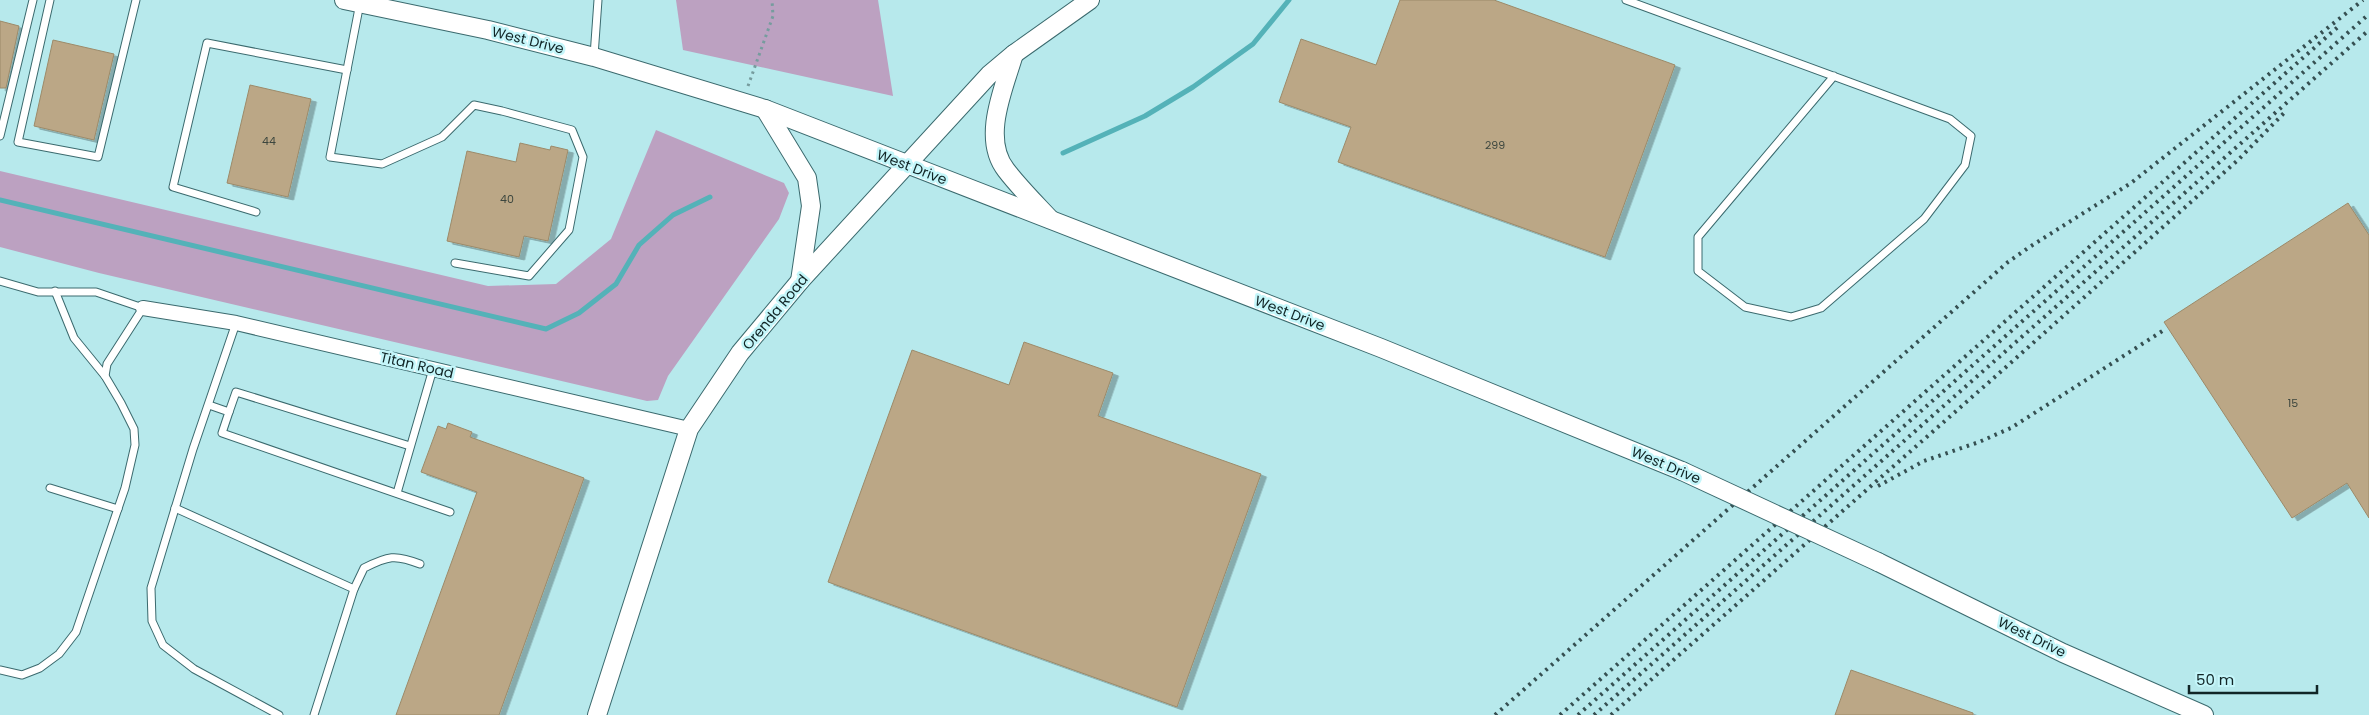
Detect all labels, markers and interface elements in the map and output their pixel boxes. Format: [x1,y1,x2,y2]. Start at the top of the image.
street label: West Drive [490,21,566,59]
house number: 44 [262,133,276,149]
house number: 299 [1485,137,1505,153]
street label: West Drive [874,144,950,190]
house number: 40 [500,191,514,207]
street label: Orenda Road [737,270,813,354]
street label: West Drive [1252,290,1328,336]
street label: Titan Road [378,347,456,383]
house number: 15 [2288,395,2298,411]
street label: West Drive [1628,441,1704,489]
street label: West Drive [1995,612,2070,662]
scale bar [2189,662,2316,694]
text: 50 m [2196,669,2234,690]

